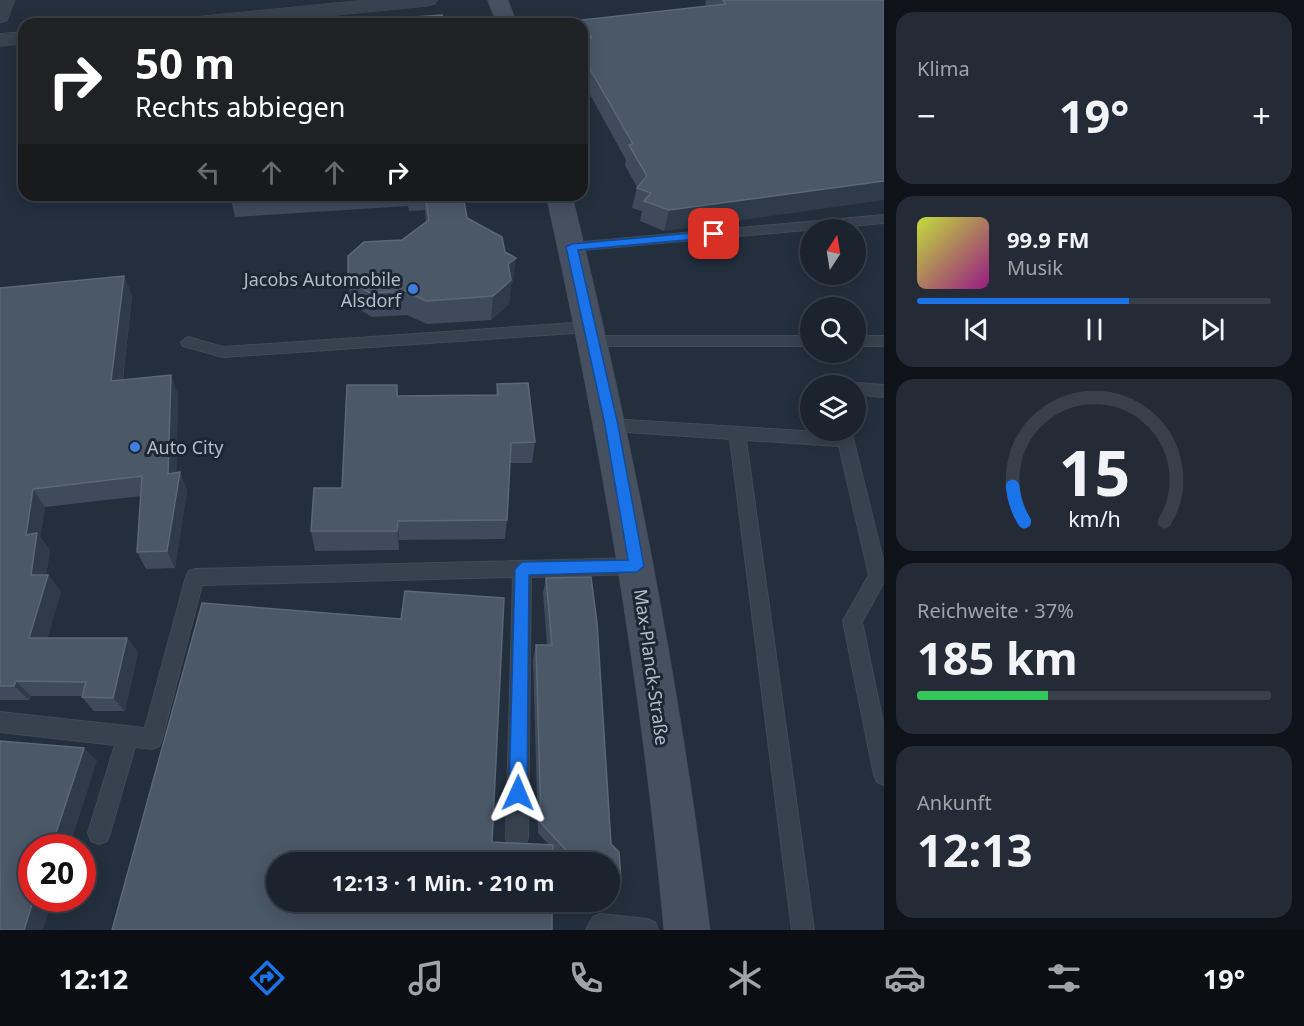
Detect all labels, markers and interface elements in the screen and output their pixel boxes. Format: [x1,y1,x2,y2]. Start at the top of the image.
text: 50 m [135,34,235,91]
icon: right [36,42,114,120]
text: Klima [917,55,970,82]
text: 19° [1059,85,1129,146]
text: Rechts abbiegen [135,88,345,125]
text: − [917,93,936,138]
text: + [1252,93,1271,138]
icon: left [192,156,225,189]
icon: ahead [255,156,288,189]
icon: ahead [318,156,351,189]
icon: right [381,156,414,189]
pin [688,208,739,259]
icon: arrive [697,217,730,250]
north arrow [800,219,866,285]
map controls [800,219,866,441]
text: 99.9 FM [1007,224,1089,254]
text: Musik [1007,254,1063,281]
place label: Jacobs Automobile Alsdorf [242,267,402,312]
marker: Jacobs Automobile Alsdorf [406,282,420,296]
button: search [800,297,866,363]
icon: previous [960,313,993,346]
icon: pause [1078,313,1111,346]
icon: next [1196,313,1229,346]
button: layers [800,375,866,441]
text: 15 [1058,429,1130,514]
place label: Auto City [147,435,224,459]
marker: Auto City [128,440,142,454]
text: km/h [1068,504,1120,533]
street label: Max-Planck-Straße [629,587,675,747]
text: Reichweite · 37% [917,597,1074,624]
text: 185 km [917,627,1078,688]
position arrow [486,761,550,825]
text: Ankunft [917,789,992,816]
text: 12:13 [917,819,1033,880]
speed limit sign: 20 [18,834,96,912]
text: 12:13 · 1 Min. · 210 m [332,867,554,897]
icon: directions [246,957,288,999]
icon: music [405,957,447,999]
icon: phone [565,957,607,999]
icon: climate [724,957,766,999]
icon: car [884,957,926,999]
icon: filters [1043,957,1085,999]
text: 12:12 [59,960,128,997]
text: 19° [1203,960,1245,997]

